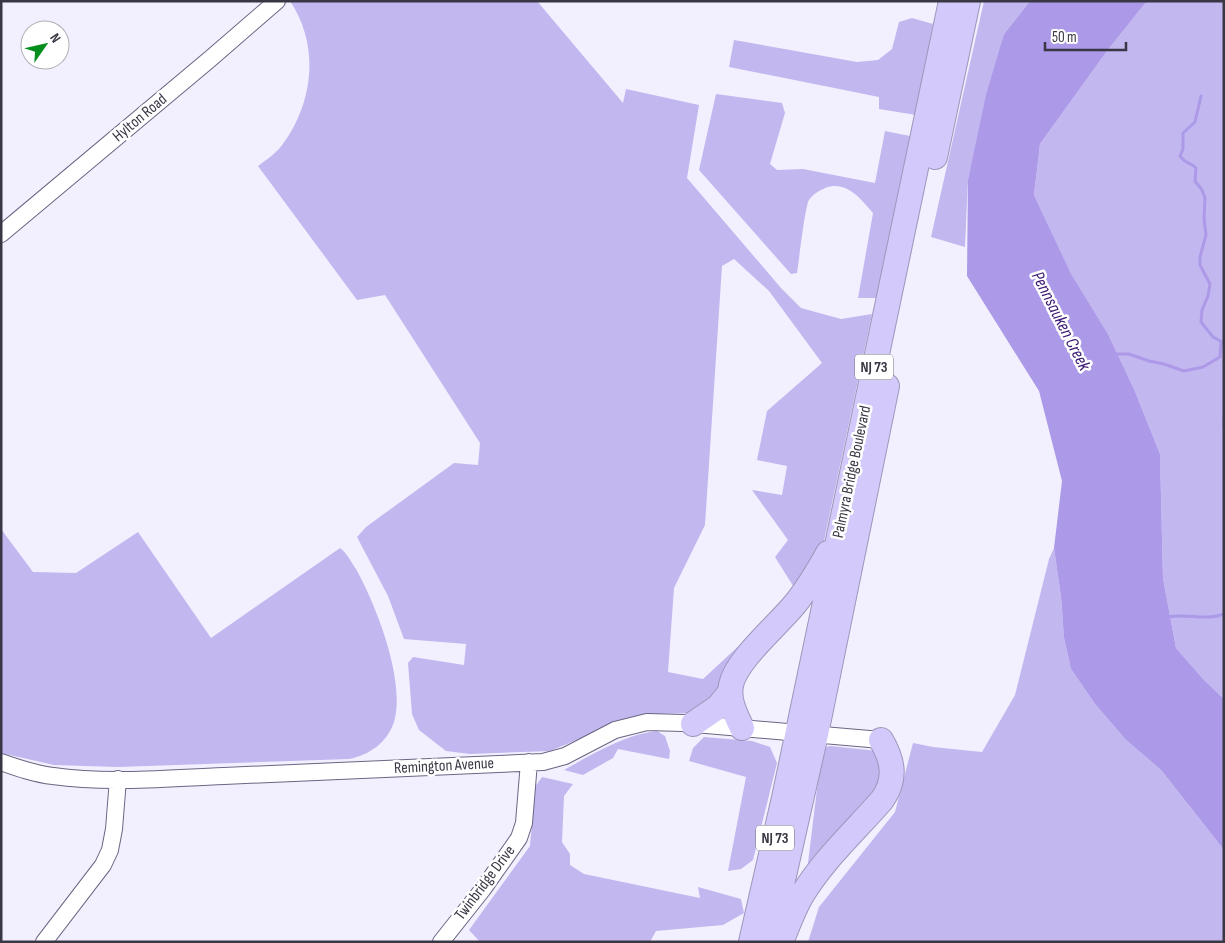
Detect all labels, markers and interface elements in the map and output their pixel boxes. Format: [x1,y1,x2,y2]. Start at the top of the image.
north arrow [20,20,70,70]
scale bar [1045,20,1126,52]
text: 50 m [1052,28,1077,47]
text: N [46,30,65,46]
street label: Hylton Road [109,90,171,146]
water label: Pennsauken Creek [1027,268,1096,375]
road number: NJ 73 [855,354,893,380]
street label: Palmyra Bridge Boulevard [829,404,875,540]
street label: Remington Avenue [394,754,494,778]
road number: NJ 73 [756,826,794,850]
street label: Twinbridge Drive [451,842,519,924]

